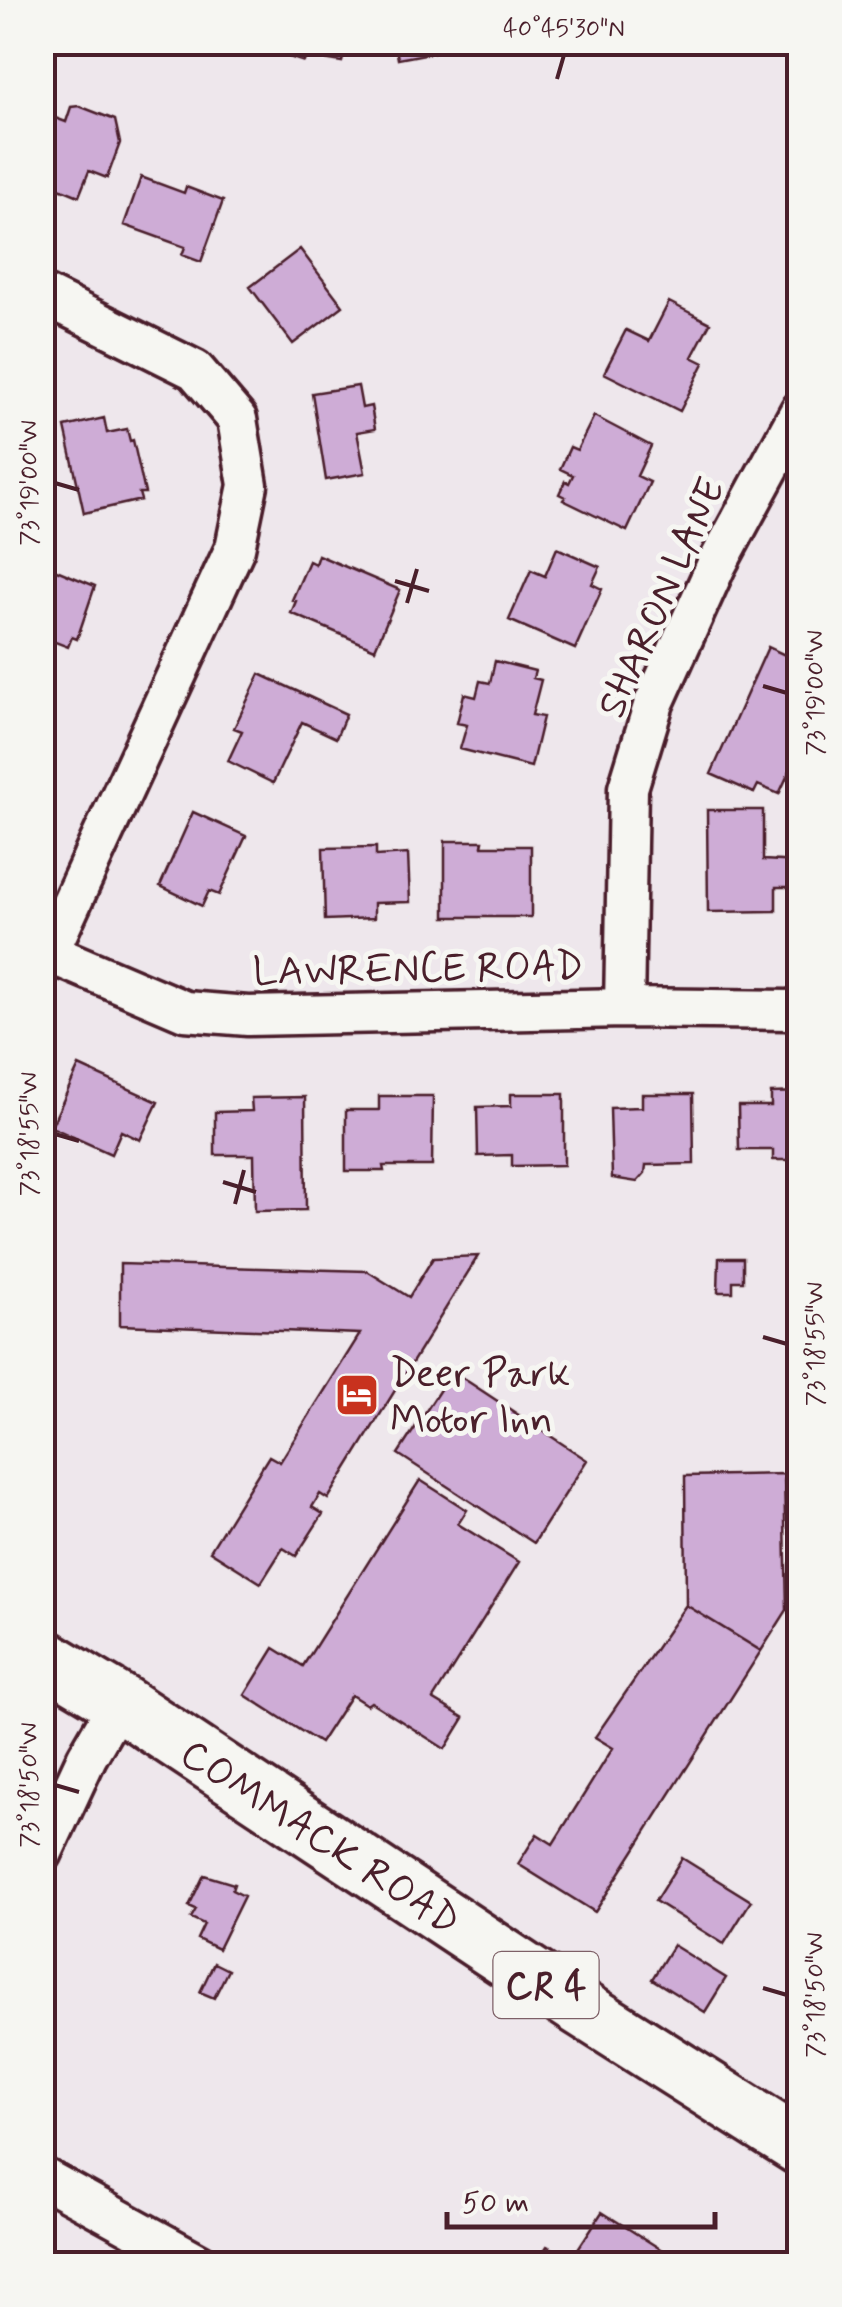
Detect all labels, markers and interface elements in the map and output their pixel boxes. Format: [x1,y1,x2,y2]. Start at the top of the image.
text: 40°45'30"N [503,13,625,46]
text: 73°19'00"W [14,420,47,546]
street label: SHARON LANE [587,470,739,726]
text: 73°19'00"W [800,630,833,756]
street label: LAWRENCE ROAD [252,941,584,999]
text: 73°18'55"W [14,1072,47,1196]
text: 73°18'55"W [800,1282,833,1406]
place label: Deer Park Motor Inn [390,1349,570,1447]
hotel icon: Deer Park Motor Inn [334,1372,380,1418]
text: 73°18'50"W [14,1722,47,1848]
street label: COMMACK ROAD [170,1729,469,1948]
text: 73°18'50"W [800,1932,833,2058]
road number: CR 4 [494,1952,598,2018]
scale bar [447,2167,714,2229]
text: 50 m [462,2184,529,2223]

